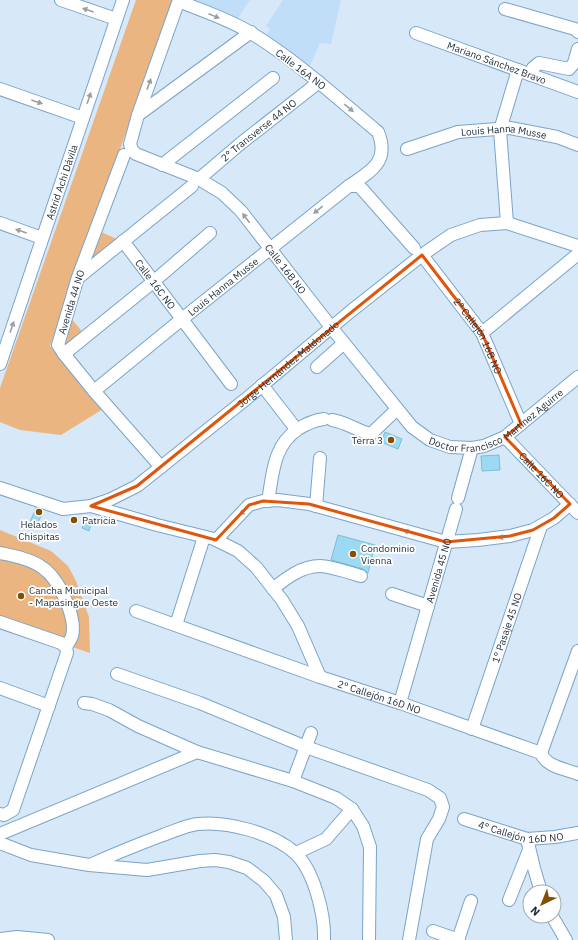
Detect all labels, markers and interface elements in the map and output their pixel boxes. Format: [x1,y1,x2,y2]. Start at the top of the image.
one-way arrow [82,6,94,12]
one-way arrow [209,13,221,19]
street label: Mariano Sánchez Bravo [445,39,548,87]
street label: Calle 16A NO [273,46,328,93]
one-way arrow [146,78,152,90]
one-way arrow [87,91,93,103]
street label: 2° Transverse 44 NO [218,96,299,165]
one-way arrow [31,99,43,105]
one-way arrow [344,103,354,112]
street label: Louis Hanna Musse [461,122,548,142]
street label: Astrid Achi Dávila [43,142,81,222]
one-way arrow [313,206,324,215]
one-way arrow [243,213,251,223]
one-way arrow [15,228,27,234]
street label: Calle 16B NO [262,241,309,297]
street label: Louis Hanna Musse [185,254,261,319]
street label: Calle 16C NO [132,257,178,312]
street label: Avenida 44 NO [56,268,87,336]
street label: 2° Callejón 16B NO [450,295,505,376]
street label: Jorge Hernández Maldonado [235,318,342,410]
one-way arrow [10,321,16,333]
street label: Doctor Francisco Martínez Aguirre [427,386,566,455]
place label: Terra 3 [351,434,383,447]
marker: Terra 3 [386,435,396,445]
street label: Calle 16C NO [516,450,567,502]
one-way arrow [239,506,249,516]
marker: Helados Chispitas [34,507,44,517]
place label: Patricia [82,514,117,527]
marker: Patricia [69,515,79,525]
place label: Helados Chispitas [18,518,60,543]
one-way arrow [402,529,414,535]
one-way arrow [498,534,510,540]
street label: Avenida 45 NO [423,537,454,604]
place label: Condominio Vienna [361,542,415,567]
marker: Condominio Vienna [348,549,358,559]
place label: Cancha Municipal - Mapasingue Oeste [29,584,119,609]
marker: Cancha Municipal - Mapasingue Oeste [16,591,26,601]
street label: 1° Pasaje 45 NO [489,591,525,665]
street label: 2° Callejón 16D NO [336,677,423,717]
street label: 4° Callejón 16D NO [477,818,564,846]
north arrow [522,884,562,924]
text: N [527,903,543,919]

